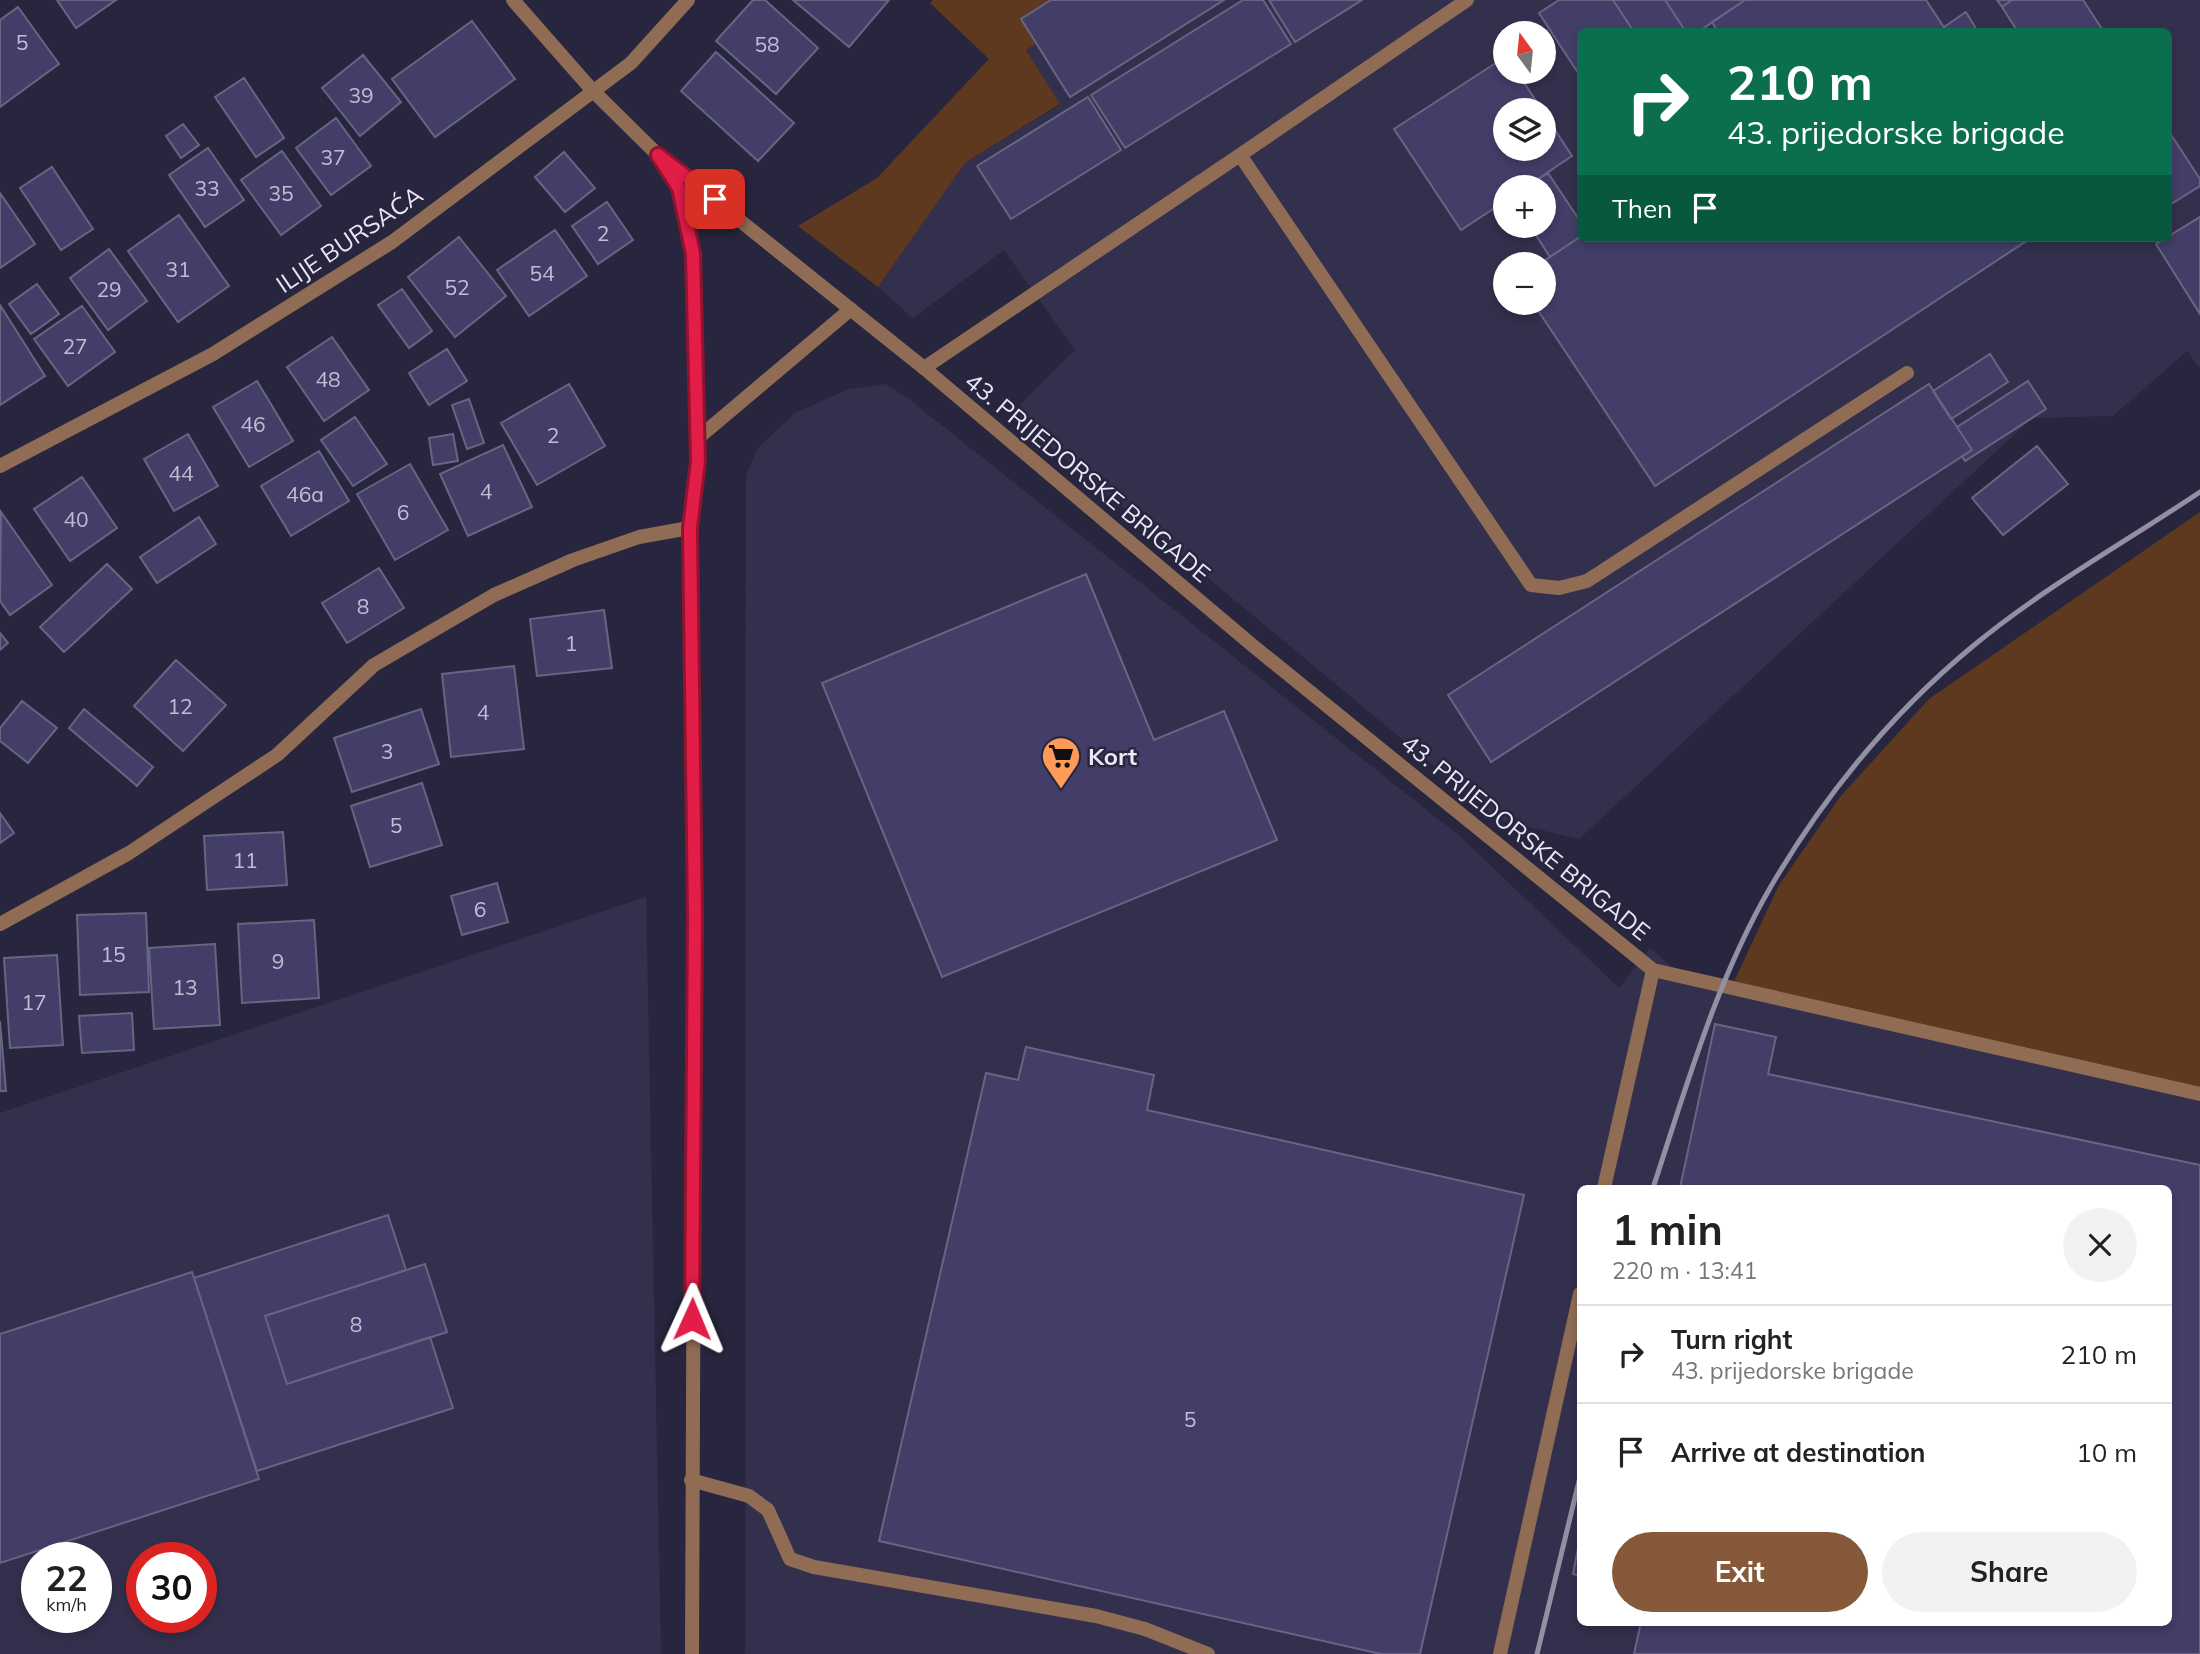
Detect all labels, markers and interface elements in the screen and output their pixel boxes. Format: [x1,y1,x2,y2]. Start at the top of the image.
north arrow [1493,21,1556,84]
map controls [1493,21,1556,315]
house number: 5 [16,29,28,55]
house number: 58 [754,31,780,57]
text: 210 m [1727,51,1873,112]
icon: right [1612,56,1703,147]
house number: 39 [348,82,374,108]
button: layers [1493,98,1556,161]
text: 43. prijedorske brigade [1727,112,2065,152]
house number: 37 [320,144,346,170]
pin [685,169,745,229]
house number: 33 [194,175,220,201]
button: + [1493,175,1556,238]
street label: ILIJE BURSAĆA [270,179,428,299]
house number: 35 [268,180,294,206]
icon: arrive [696,180,734,218]
icon: arrive [1686,189,1724,227]
text: Then [1612,192,1672,225]
house number: 2 [597,220,609,246]
button: − [1493,252,1556,315]
house number: 31 [165,256,191,282]
house number: 54 [529,260,555,286]
house number: 52 [444,274,470,300]
house number: 29 [96,276,122,302]
house number: 27 [62,333,88,359]
house number: 48 [315,366,341,392]
street label: 43. PRIJEDORSKE BRIGADE [959,366,1217,588]
house number: 46 [240,411,266,437]
house number: 2 [547,422,559,448]
house number: 44 [168,460,194,486]
house number: 4 [480,478,493,504]
house number: 46a [286,481,324,507]
house number: 6 [397,499,409,525]
house number: 40 [63,506,89,532]
house number: 8 [357,593,369,619]
house number: 1 [565,630,577,656]
house number: 12 [167,693,193,719]
house number: 4 [477,699,490,725]
street label: 43. PRIJEDORSKE BRIGADE [1396,727,1656,947]
supermarket icon: Kort [1040,735,1082,790]
house number: 3 [381,738,393,764]
place label: Kort [1088,741,1137,771]
house number: 5 [390,812,402,838]
house number: 11 [232,847,258,873]
house number: 6 [474,896,486,922]
house number: 15 [100,941,126,967]
house number: 9 [272,948,284,974]
house number: 13 [172,974,198,1000]
house number: 17 [21,989,47,1015]
text: 1 min [1612,1203,1723,1256]
button: close [2063,1208,2137,1282]
text: 220 m · 13:41 [1612,1256,1757,1285]
position arrow [655,1282,729,1356]
house number: 8 [350,1311,362,1337]
text: Turn right [1671,1323,1792,1356]
icon: right [1612,1335,1650,1373]
text: 210 m [2061,1338,2137,1371]
text: 43. prijedorske brigade [1671,1356,1914,1385]
house number: 5 [1184,1406,1196,1432]
icon: arrive [1612,1433,1650,1471]
text: Arrive at destination [1671,1436,1926,1469]
text: 10 m [2076,1436,2137,1469]
button: Exit [1612,1532,1868,1612]
button: Share [1882,1532,2137,1612]
speed limit sign: 30 [126,1542,217,1633]
text: 22 [45,1556,88,1600]
text: km/h [46,1593,87,1616]

